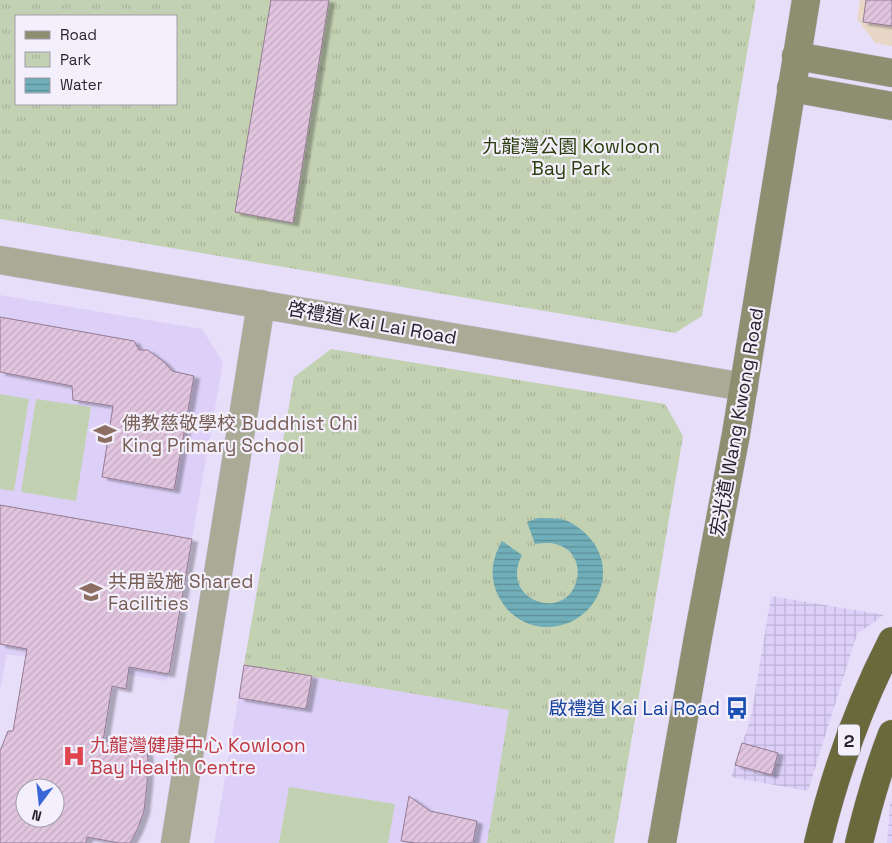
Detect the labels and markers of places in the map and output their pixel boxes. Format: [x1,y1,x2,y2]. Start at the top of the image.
place label: 佛教慈敬學校 Buddhist Chi King Primary School [122,411,358,458]
school or university icon: 佛教慈敬學校 Buddhist Chi King Primary School [92,421,118,447]
place label: 共用設施 Shared Facilities [108,569,253,616]
school or university icon: 共用設施 Shared Facilities [78,579,104,605]
bus stop icon: 啟禮道 Kai Lai Road [724,695,750,721]
place label: 啟禮道 Kai Lai Road [549,696,720,721]
place label: 九龍灣健康中心 Kowloon Bay Health Centre [90,733,306,780]
hospital icon: 九龍灣健康中心 Kowloon Bay Health Centre [61,743,87,769]

